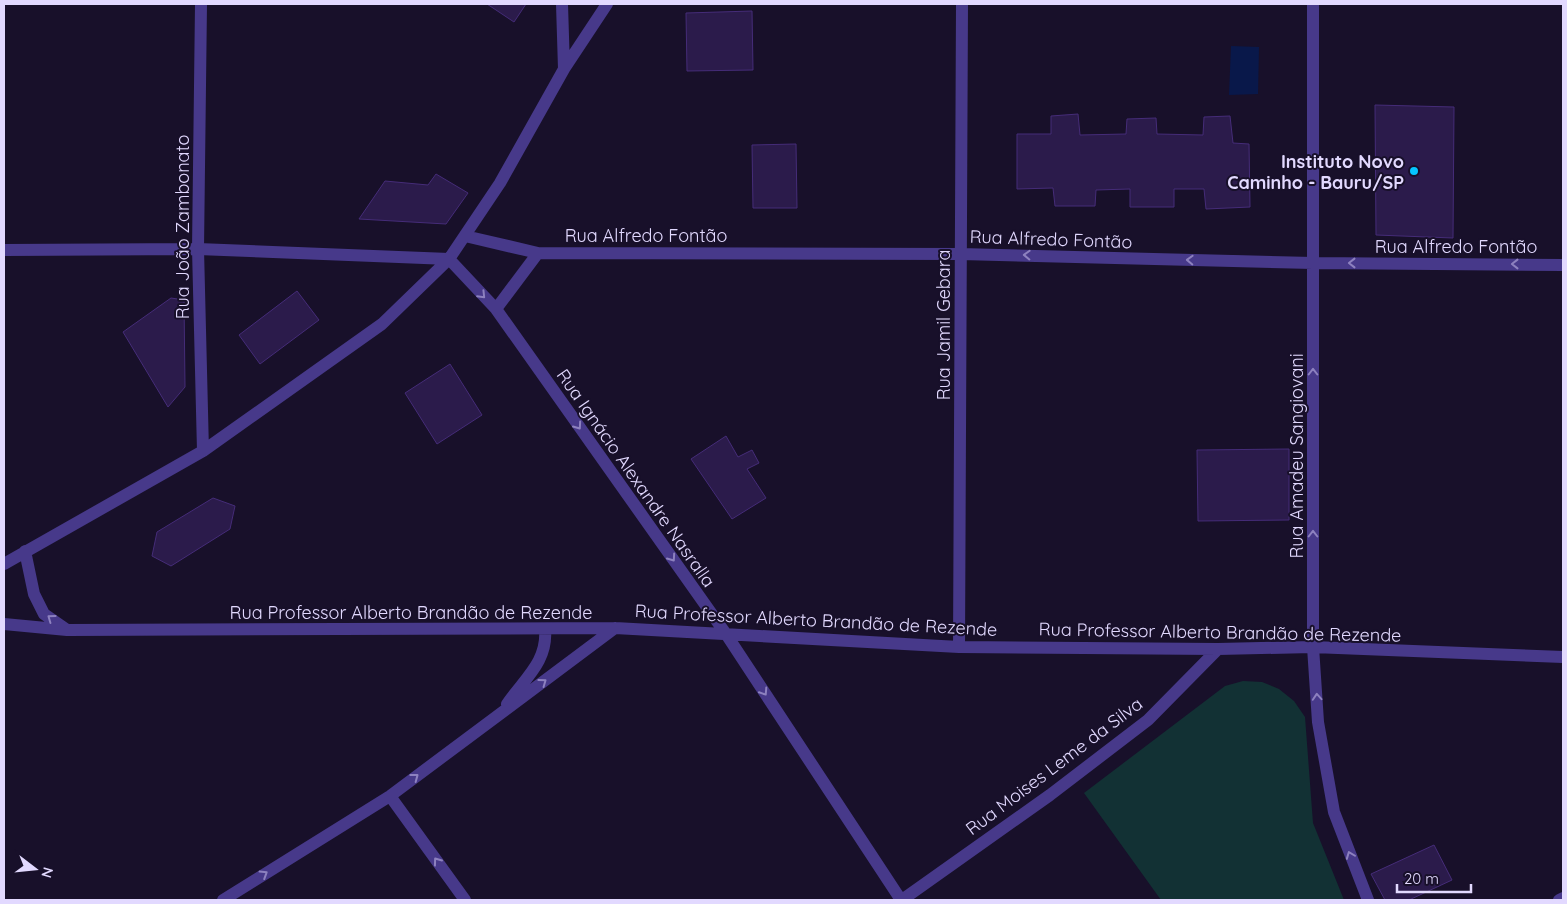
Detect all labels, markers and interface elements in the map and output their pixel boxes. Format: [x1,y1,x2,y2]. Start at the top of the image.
street label: Rua João Zambonato [171,135,194,319]
place label: Instituto Novo Caminho - Bauru/SP [1227,150,1404,194]
marker: Instituto Novo Caminho - Bauru/SP [1408,165,1420,177]
street label: Rua Alfredo Fontão [565,224,727,247]
street label: Rua Alfredo Fontão [969,225,1133,253]
street label: Rua Alfredo Fontão [1375,235,1537,258]
street label: Rua Jamil Gebara [932,250,955,400]
one-way arrow [1023,250,1031,261]
one-way arrow [1185,255,1193,265]
one-way arrow [1348,258,1356,268]
one-way arrow [1510,259,1518,269]
one-way arrow [476,289,485,298]
street label: Rua Amadeu Sangiovani [1285,353,1308,559]
street label: Rua Ignácio Alexandre Nasralla [552,364,720,592]
one-way arrow [1308,368,1318,376]
one-way arrow [572,420,581,430]
one-way arrow [1308,530,1318,538]
one-way arrow [666,553,675,562]
street label: Rua Professor Alberto Brandão de Rezende [634,599,998,641]
street label: Rua Professor Alberto Brandão de Rezende [230,601,592,624]
one-way arrow [47,615,57,624]
street label: Rua Professor Alberto Brandão de Rezende [1038,617,1402,647]
one-way arrow [537,679,547,688]
one-way arrow [758,687,767,696]
street label: Rua Moises Leme da Silva [961,692,1147,840]
one-way arrow [1311,693,1322,701]
one-way arrow [409,774,419,783]
north arrow [10,844,60,894]
one-way arrow [1346,851,1356,860]
one-way arrow [434,857,443,867]
scale bar [1397,862,1471,894]
text: N [37,865,58,880]
text: 20 m [1404,869,1439,888]
one-way arrow [259,871,268,881]

